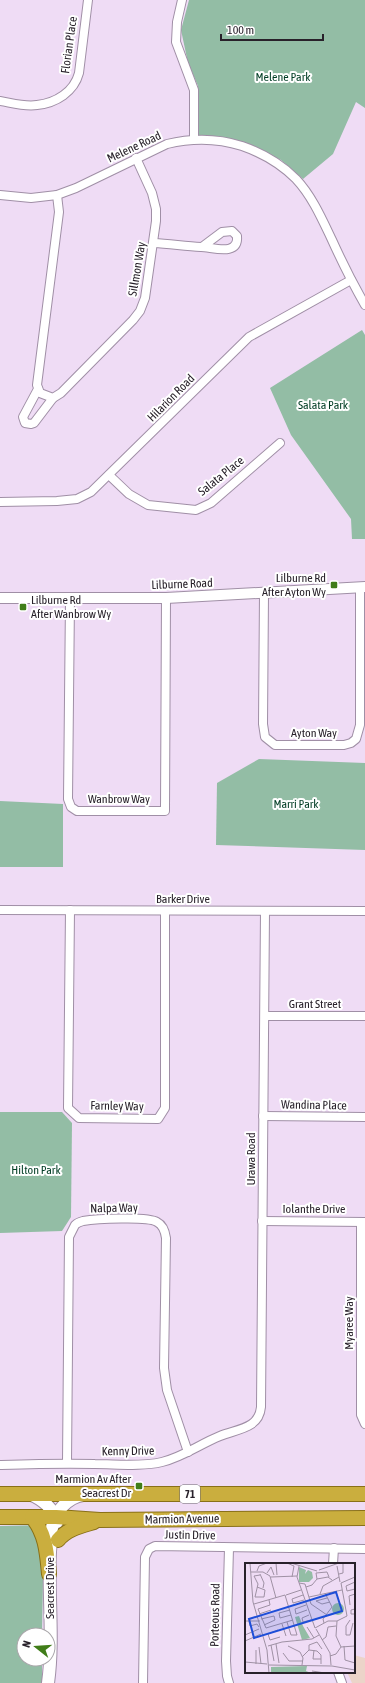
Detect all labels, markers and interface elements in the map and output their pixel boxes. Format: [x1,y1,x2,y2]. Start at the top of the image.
street label: Florian Place [58,16,80,74]
scale bar [221,16,323,42]
text: 100 m [227,23,254,37]
park label: Melene Park [256,70,311,84]
street label: Melene Road [105,128,163,166]
street label: Sillmon Way [125,241,149,297]
street label: Hilarion Road [145,372,197,424]
park label: Salata Park [298,398,349,412]
street label: Salata Place [195,453,247,499]
place label: Lilburne Rd After Ayton Wy [262,571,326,599]
street label: Lilburne Road [151,576,213,592]
marker: Lilburne Rd After Ayton Wy [329,580,339,590]
place label: Lilburne Rd After Wanbrow Wy [31,593,111,621]
marker: Lilburne Rd After Wanbrow Wy [18,602,28,612]
street label: Ayton Way [291,726,337,740]
street label: Wanbrow Way [88,792,150,806]
park label: Marri Park [273,797,319,811]
street label: Barker Drive [156,892,210,906]
street label: Grant Street [289,997,342,1011]
street label: Wandina Place [281,1097,347,1113]
street label: Farnley Way [90,1099,144,1113]
street label: Urawa Road [244,1132,258,1186]
park label: Hilton Park [11,1163,61,1177]
street label: Nalpa Way [90,1201,138,1215]
street label: Iolanthe Drive [283,1202,345,1216]
street label: Myaree Way [342,1296,356,1350]
street label: Kenny Drive [102,1444,154,1458]
place label: Marmion Av After Seacrest Dr [55,1472,131,1500]
marker: Marmion Av After Seacrest Dr [134,1481,144,1491]
road number: 71 [180,1485,200,1503]
street label: Marmion Avenue [144,1511,220,1527]
street label: Justin Drive [164,1528,216,1542]
street label: Seacrest Drive [43,1557,57,1619]
inset map [245,1563,355,1673]
street label: Porteous Road [207,1583,223,1647]
north arrow [16,1627,56,1667]
text: N [20,1639,33,1649]

